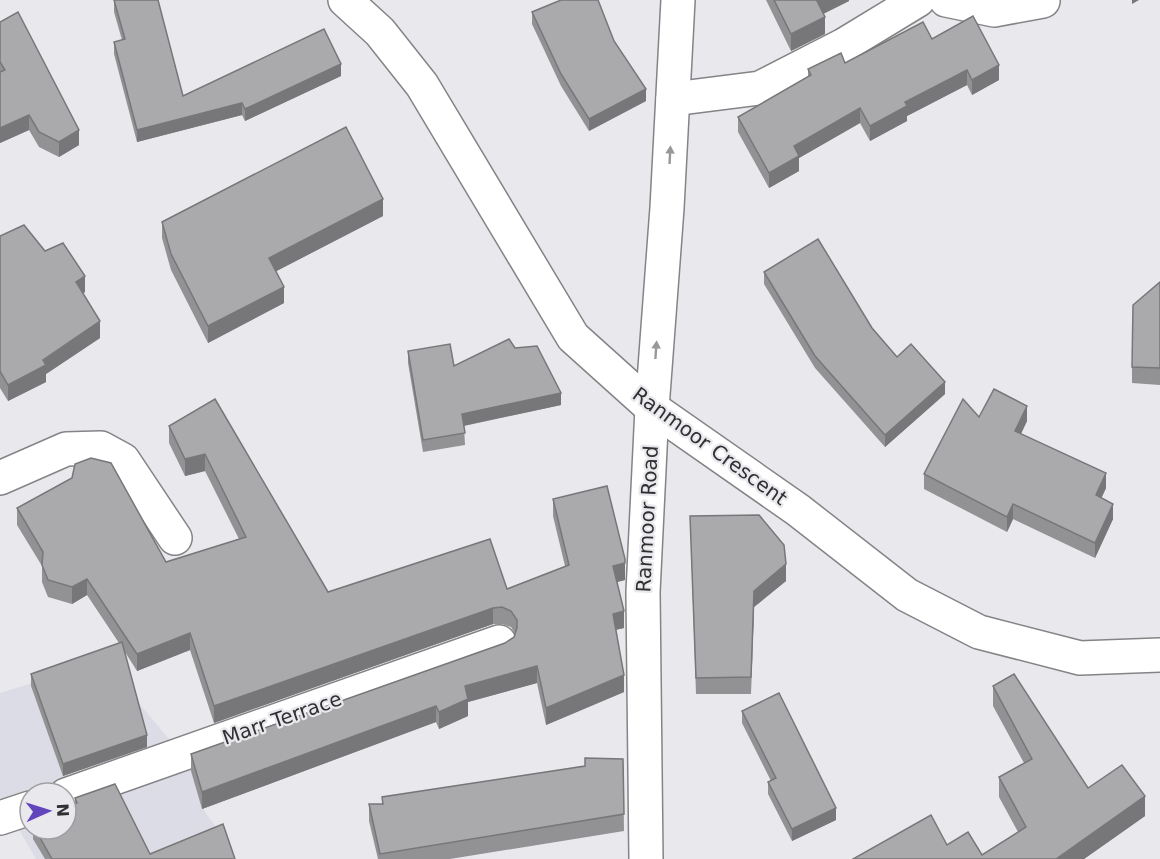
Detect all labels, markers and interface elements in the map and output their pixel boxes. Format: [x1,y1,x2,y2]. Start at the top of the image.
one-way arrow [665,146,674,165]
one-way arrow [651,340,661,359]
street label: Ranmoor Crescent [628,382,792,510]
street label: Ranmoor Road [631,445,663,593]
street label: Marr Terrace [219,686,345,750]
north arrow [18,781,78,841]
text: N [53,803,72,817]

